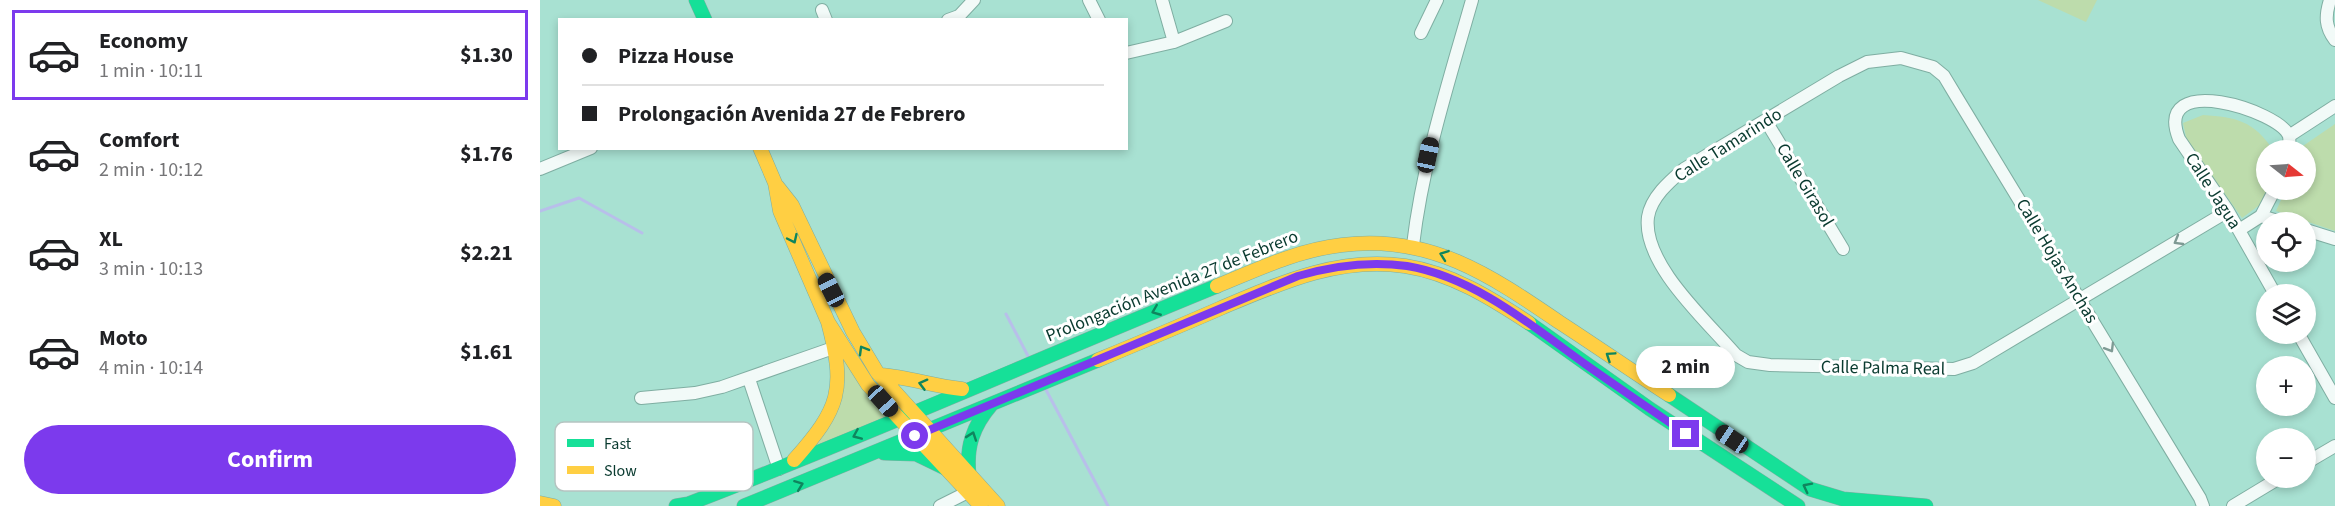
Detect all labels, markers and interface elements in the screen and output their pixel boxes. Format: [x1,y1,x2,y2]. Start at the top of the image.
text: Economy [99,25,188,57]
icon: car [27,28,81,82]
text: $1.30 [460,39,513,71]
text: Pizza House [618,40,734,72]
text: 1 min · 10:11 [99,57,203,85]
text: Prolongación Avenida 27 de Febrero [618,98,966,130]
street label: Calle Tamarindo [1669,102,1787,188]
text: Comfort [99,124,180,156]
icon: car [27,127,81,181]
car [1415,136,1441,174]
text: $1.76 [460,138,513,170]
street label: Calle Girasol [1770,139,1840,231]
north arrow [2256,140,2316,200]
map controls [2256,140,2316,488]
street label: Calle Jagua [2179,148,2247,234]
text: 2 min · 10:12 [99,156,203,184]
street label: Calle Hojas Anchas [2010,194,2104,328]
button: locate [2256,212,2316,272]
text: XL [99,223,123,255]
street label: Prolongación Avenida 27 de Febrero [1042,224,1302,348]
icon: car [27,226,81,280]
one-way arrow [786,232,798,243]
one-way arrow [2174,233,2184,245]
text: $2.21 [460,237,513,269]
one-way arrow [1439,250,1450,263]
text: 3 min · 10:13 [99,255,203,283]
car [815,270,847,310]
button: layers [2256,284,2316,344]
one-way arrow [1151,303,1162,316]
text: Moto [99,322,148,354]
icon: car [27,325,81,379]
text: $1.61 [460,336,513,368]
one-way arrow [2102,342,2114,352]
one-way arrow [859,346,870,356]
callout: 2 min [1636,347,1736,389]
one-way arrow [1605,352,1616,363]
text: 2 min [1661,353,1710,381]
text: 4 min · 10:14 [99,354,203,382]
street label: Calle Palma Real [1821,354,1945,382]
button: + [2256,356,2316,416]
one-way arrow [918,379,929,391]
car [864,382,902,420]
route end [1672,420,1699,447]
car [1712,421,1752,457]
legend [555,422,753,491]
route start [901,422,928,449]
button: Confirm [24,425,516,494]
one-way arrow [852,428,863,440]
button: − [2256,428,2316,488]
one-way arrow [964,431,977,442]
text: Fast [604,433,632,455]
text: Slow [604,460,637,482]
one-way arrow [792,480,803,492]
one-way arrow [1803,483,1814,494]

